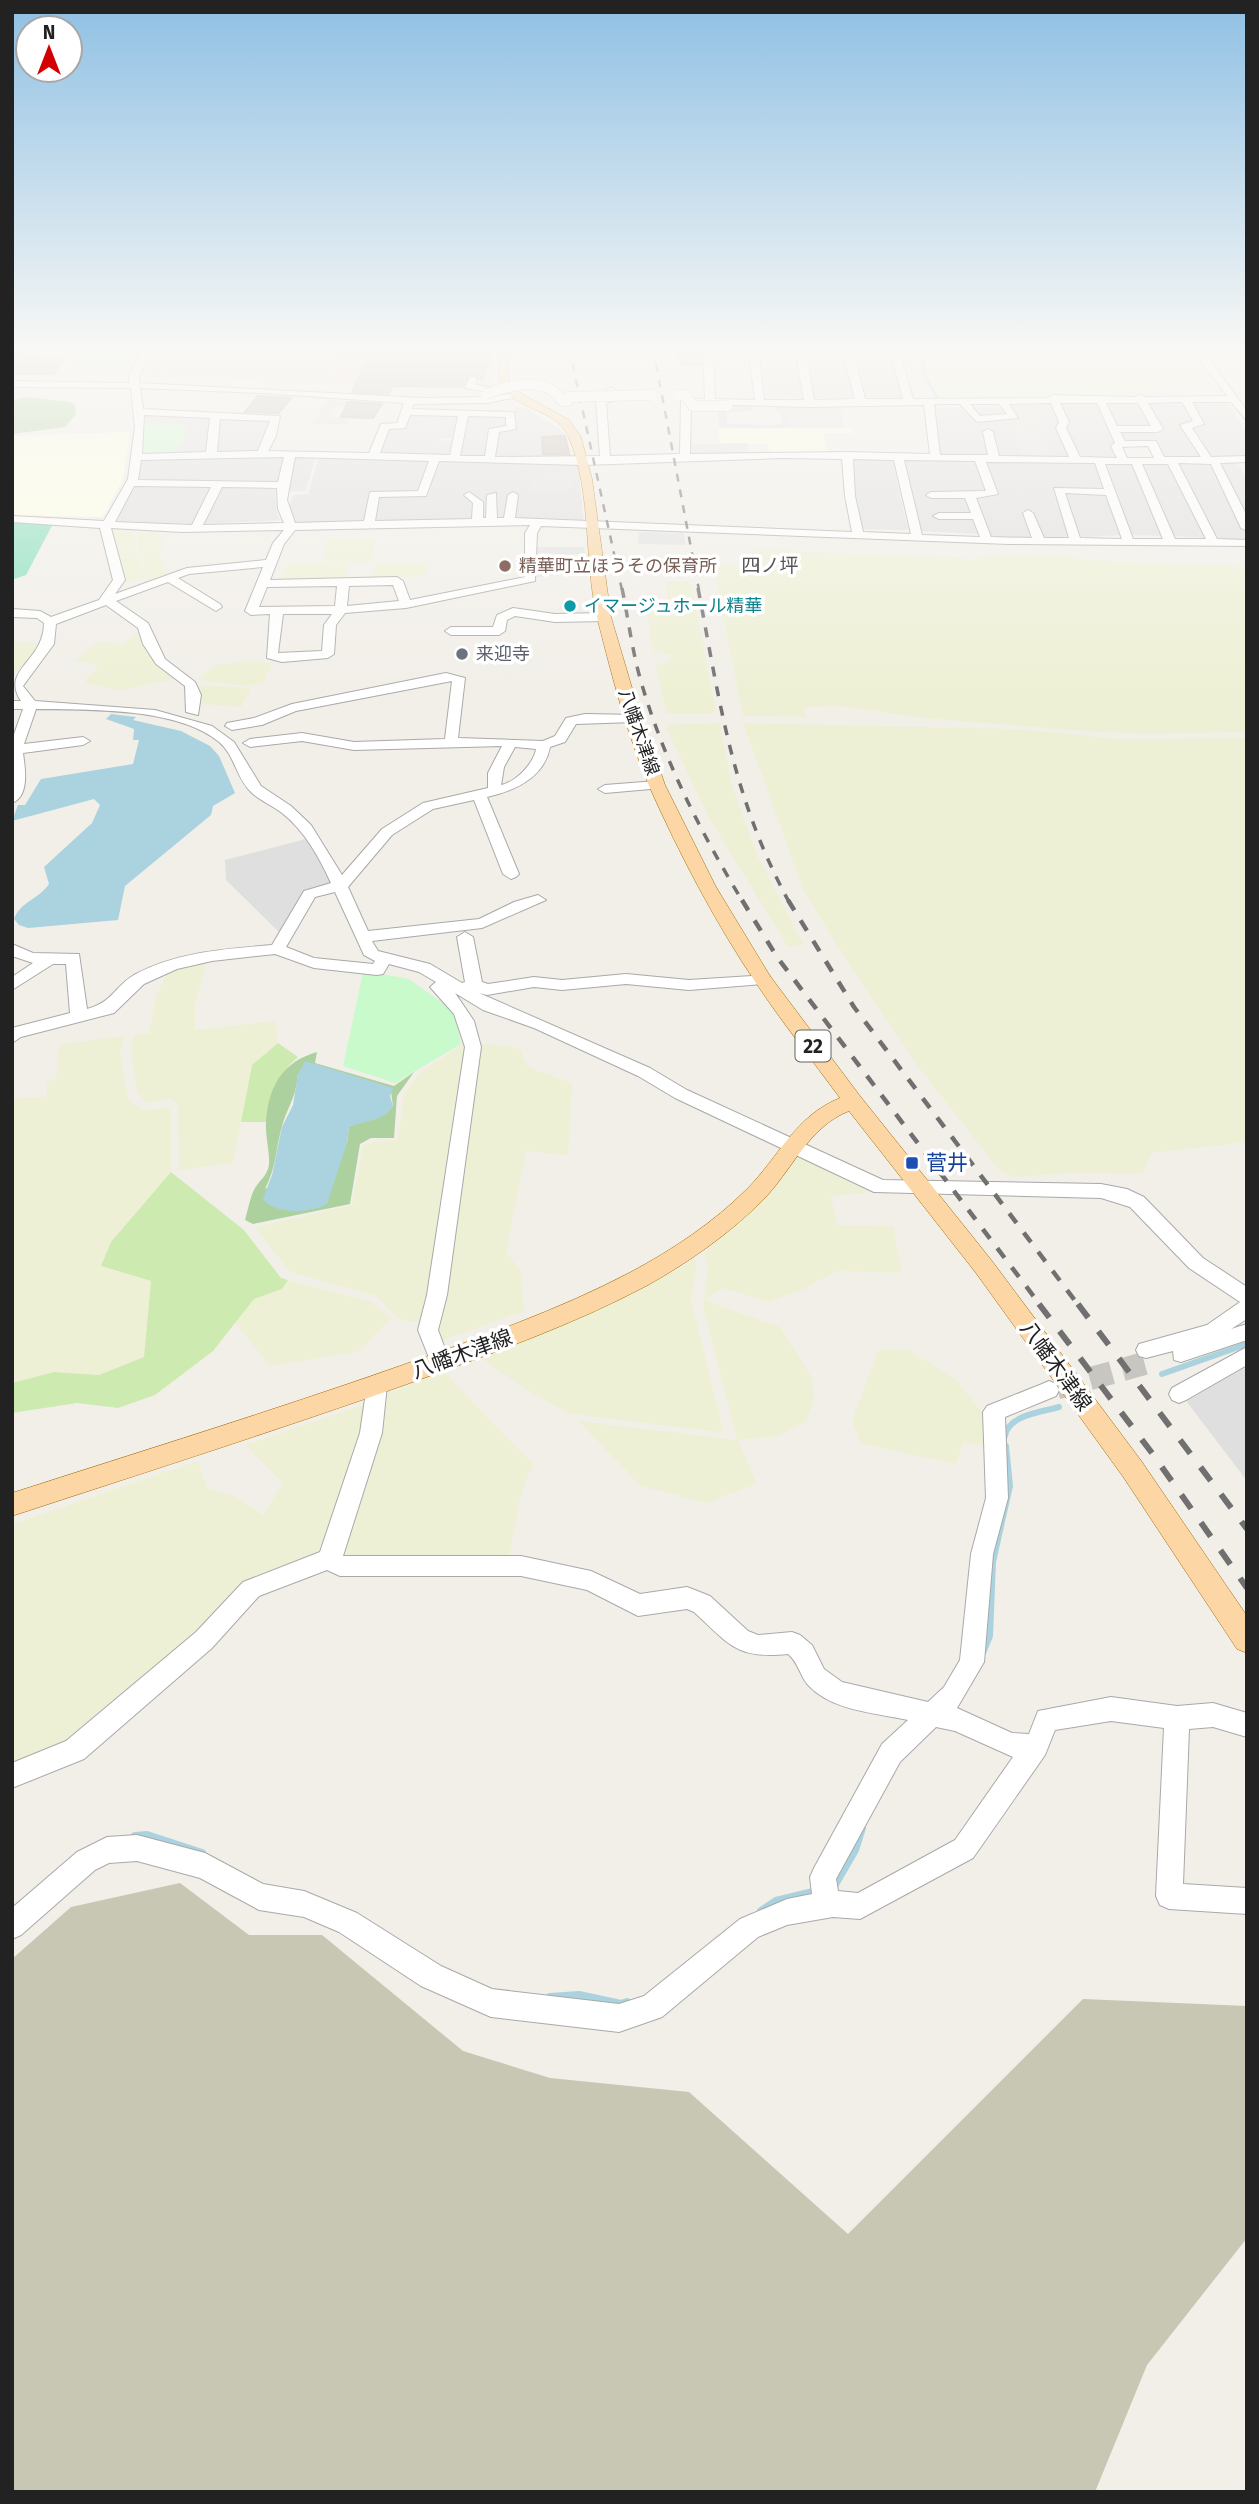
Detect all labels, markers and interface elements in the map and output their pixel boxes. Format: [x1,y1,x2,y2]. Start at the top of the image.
north arrow [14,14,84,84]
text: N [43,21,55,44]
district label: 四ノ坪 [741,554,799,577]
place label: 精華町立ほうその保育所 [519,555,717,577]
marker: 精華町立ほうその保育所 [497,558,513,574]
place label: イマージュホール精華 [584,595,762,617]
marker: イマージュホール精華 [562,598,578,614]
place label: 来迎寺 [476,643,530,665]
marker: 来迎寺 [454,646,470,662]
street label: 八幡木津線 [614,686,664,778]
road number: 22 [796,1030,830,1062]
place label: 菅井 [926,1150,968,1176]
marker: 菅井 [904,1155,920,1171]
street label: 八幡木津線 [1015,1316,1097,1416]
street label: 八幡木津線 [408,1324,516,1384]

